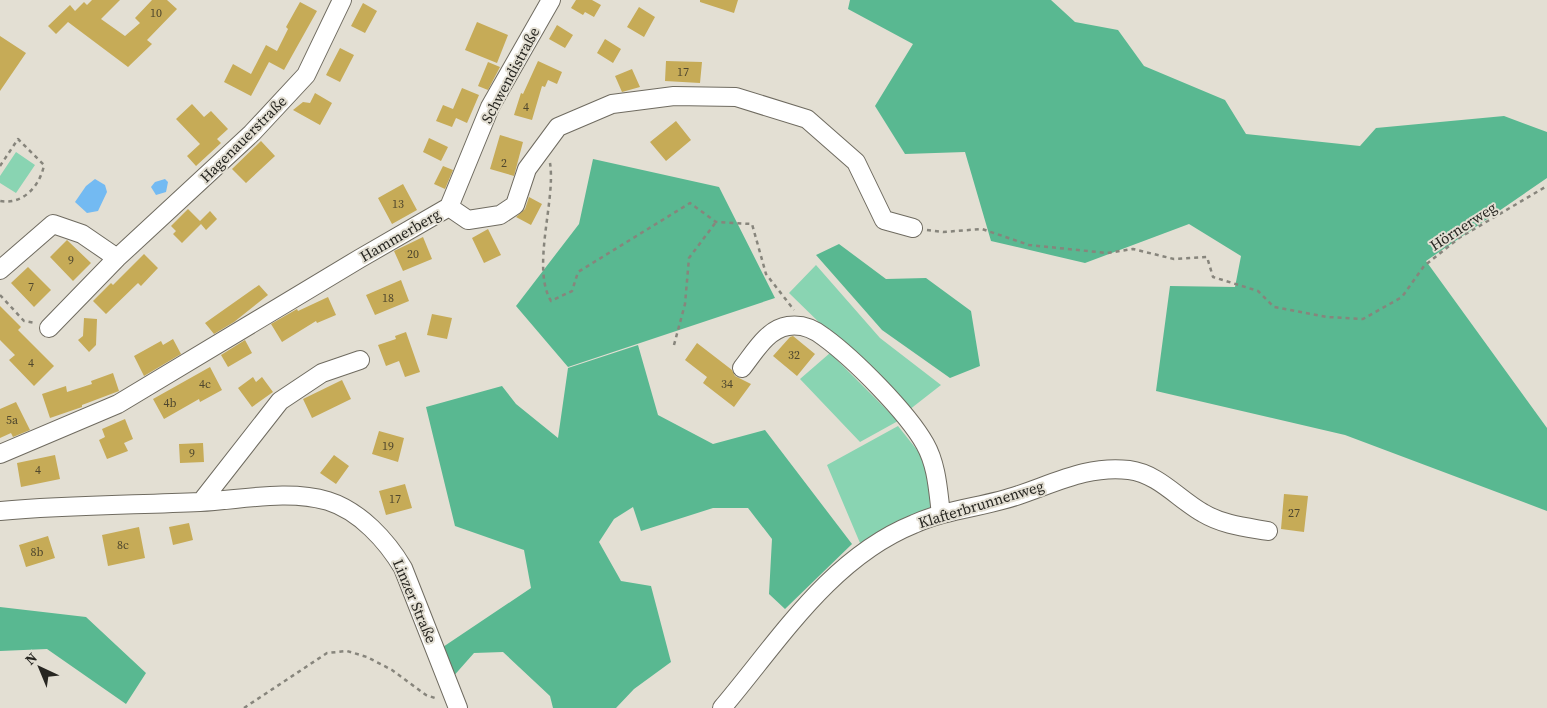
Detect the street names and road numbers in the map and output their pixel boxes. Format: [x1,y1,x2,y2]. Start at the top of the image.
street label: Schwendistraße [476,23,544,127]
street label: Hagenauerstraße [195,91,291,187]
street label: Hörnerweg [1425,196,1501,255]
street label: Hammerberg [356,203,445,267]
street label: Klafterbrunnenweg [916,475,1047,533]
street label: Linzer Straße [388,556,442,647]

